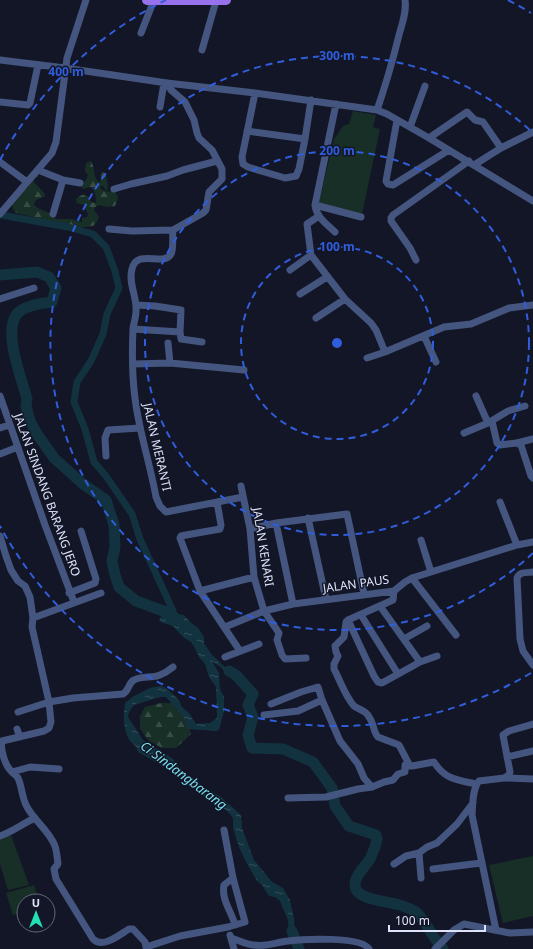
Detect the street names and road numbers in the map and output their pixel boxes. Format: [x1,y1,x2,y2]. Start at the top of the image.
street label: JALAN MERANTI [139,400,176,493]
street label: JALAN SINDANG BARANG JERO [10,410,85,579]
street label: JALAN KENARI [249,505,278,588]
street label: JALAN PAUS [321,570,391,597]

